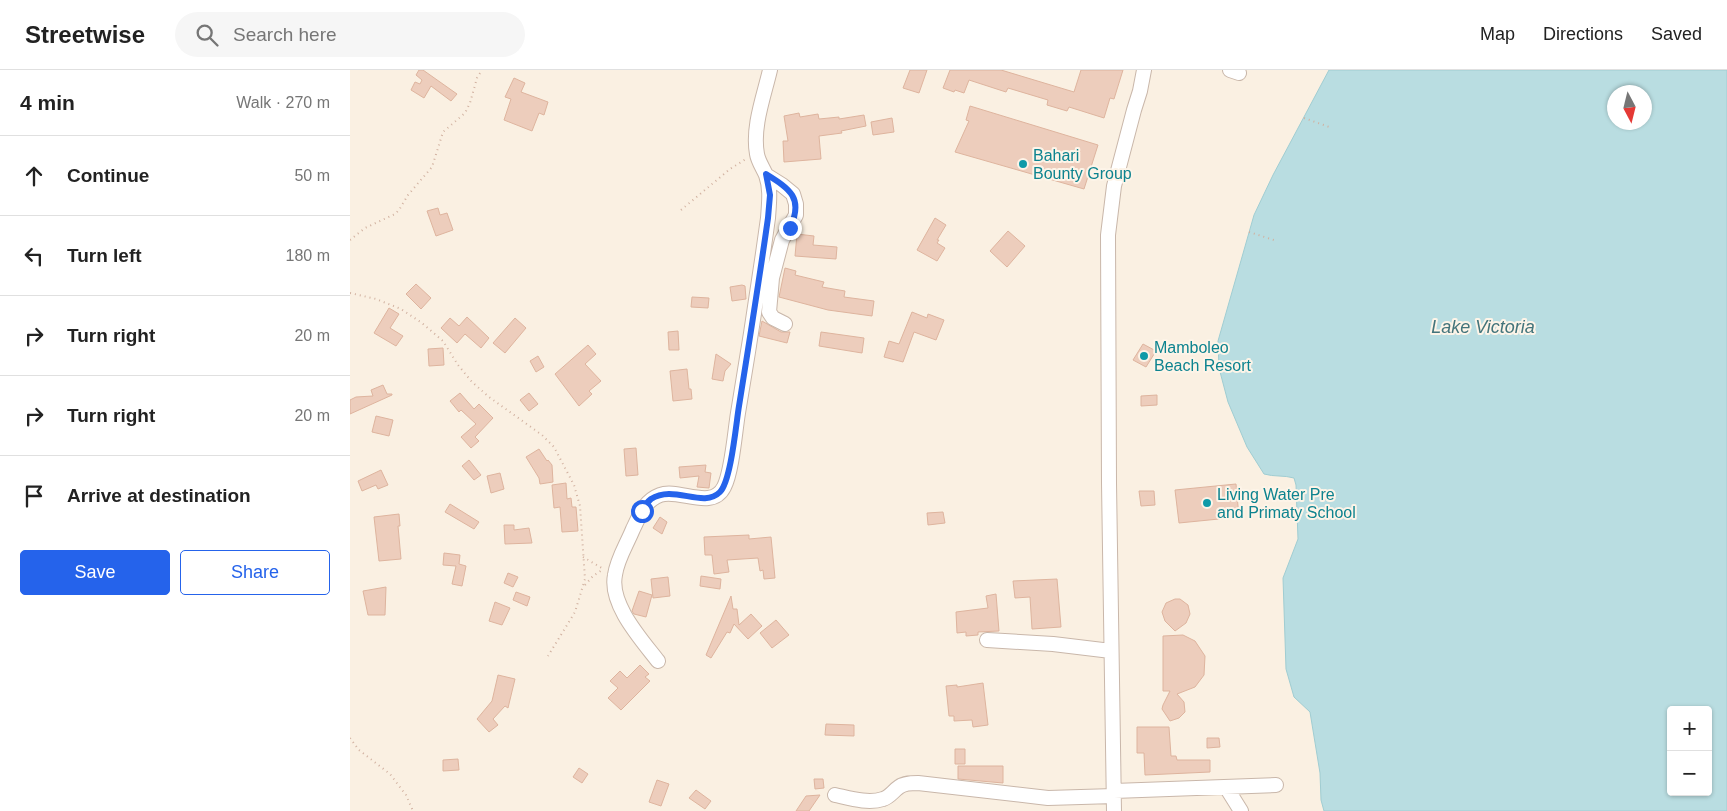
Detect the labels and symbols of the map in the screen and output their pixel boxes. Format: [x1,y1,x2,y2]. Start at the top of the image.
north arrow [1607,85,1652,130]
place label: Bahari Bounty Group [1033,147,1132,182]
marker: Bahari Bounty Group [1017,158,1029,170]
route end [779,217,802,240]
water label: Lake Victoria [1431,317,1535,337]
place label: Mamboleo Beach Resort [1154,339,1251,374]
marker: Mamboleo Beach Resort [1138,350,1150,362]
place label: Living Water Pre and Primaty School [1217,486,1356,521]
marker: Living Water Pre and Primaty School [1201,497,1213,509]
route start [631,500,654,523]

